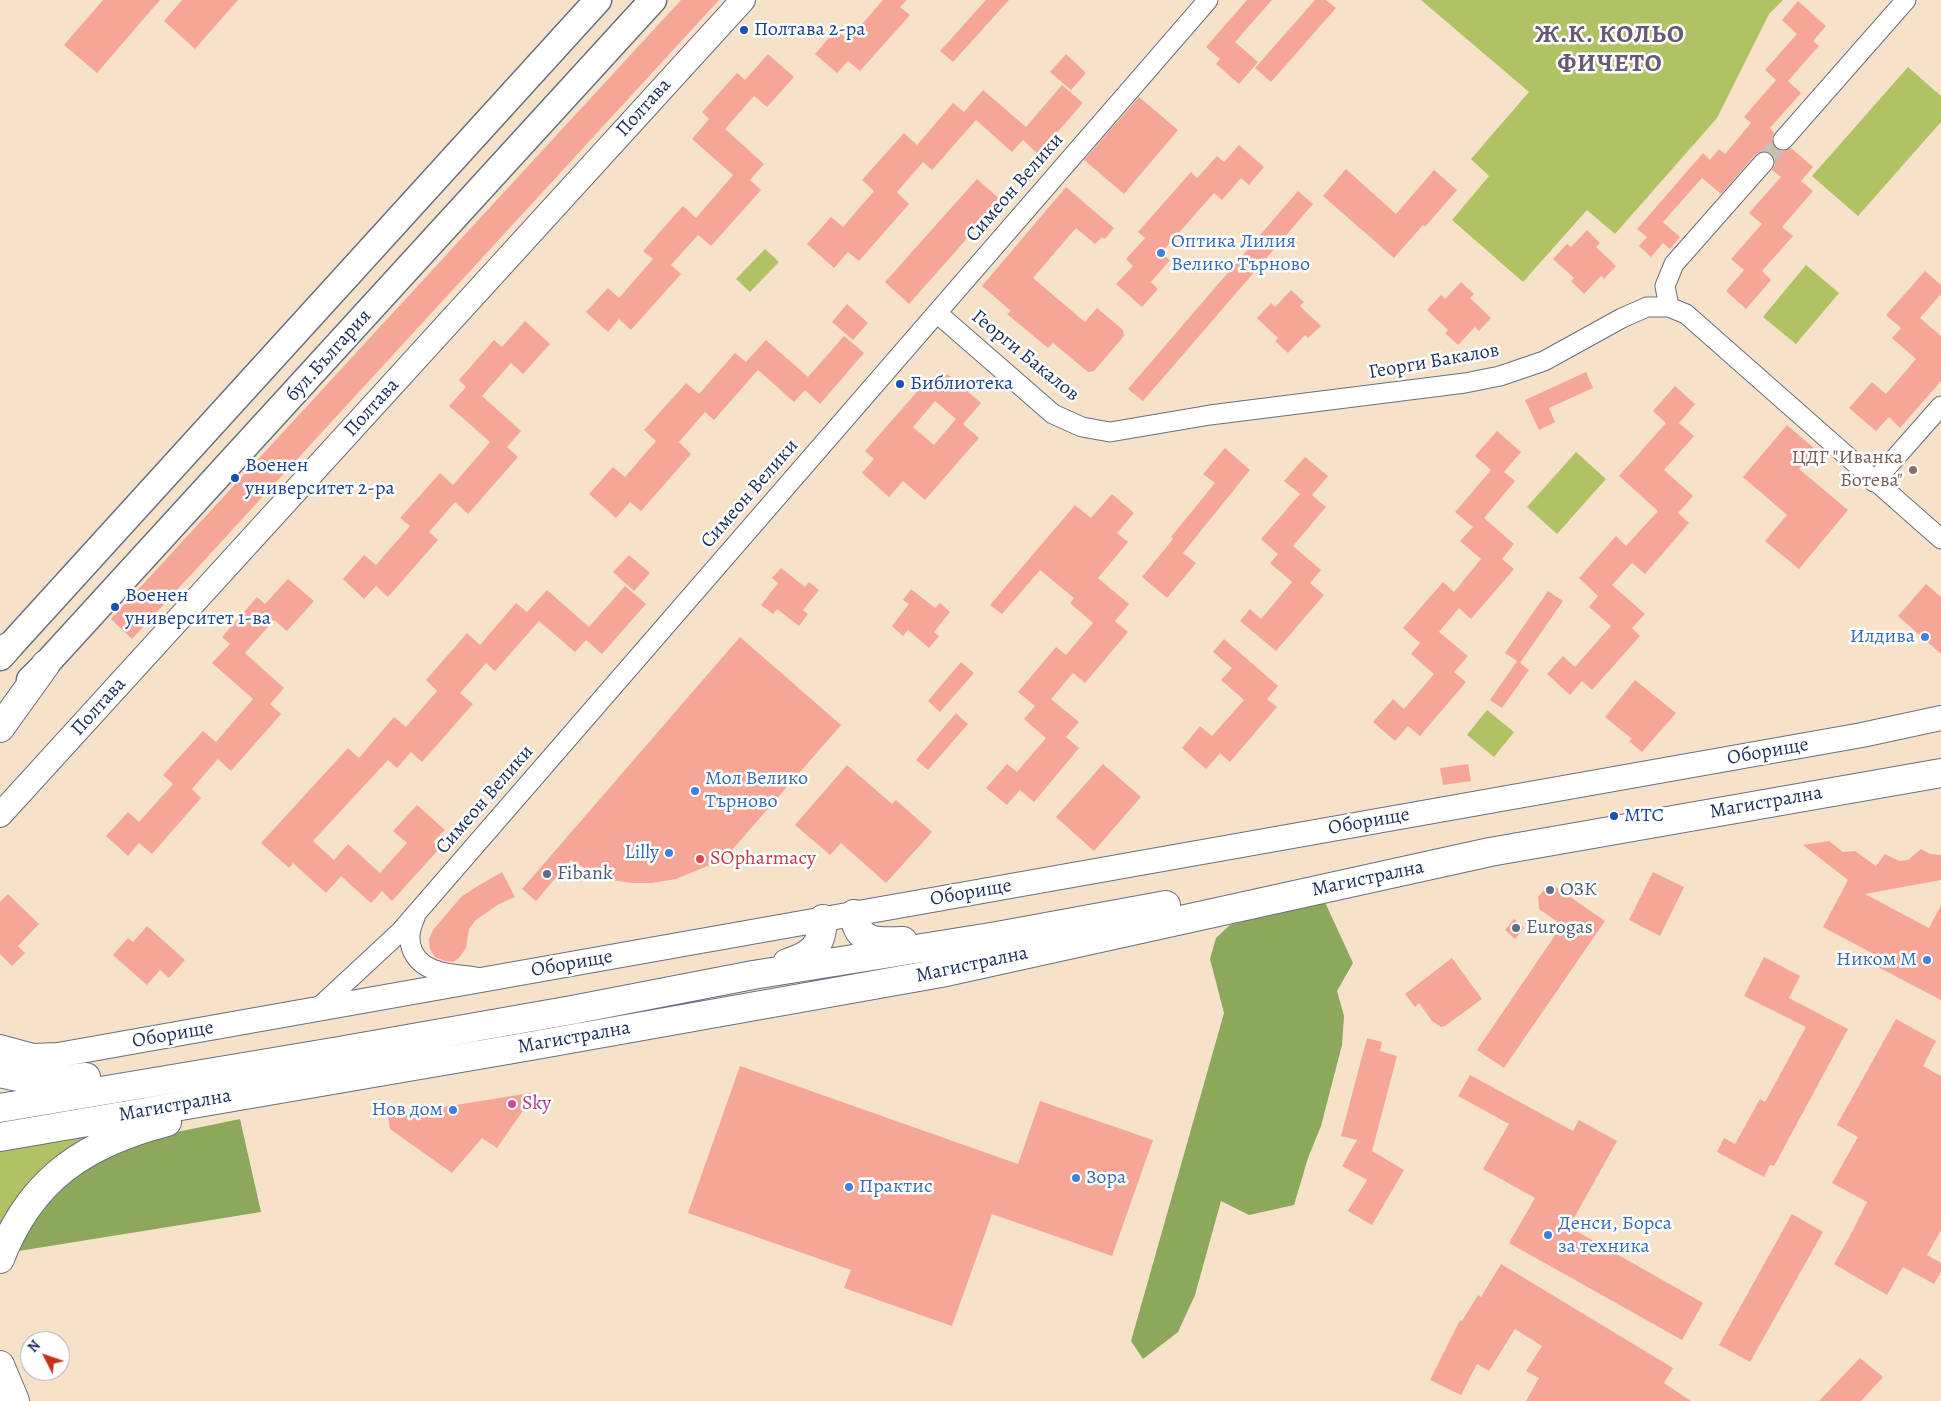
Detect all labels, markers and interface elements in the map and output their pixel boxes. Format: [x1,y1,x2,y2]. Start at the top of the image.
place label: Полтава 2-ра [754,18,865,42]
district label: Ж.К. КОЛЬО ФИЧЕТО [1534,21,1686,80]
marker: Полтава 2-ра [738,24,750,36]
street label: Полтава [611,74,677,142]
street label: Симеон Велики [961,129,1069,247]
place label: Оптика Лилия Велико Търново [1171,230,1310,277]
marker: Оптика Лилия Велико Търново [1155,247,1167,259]
street label: бул.България [281,305,377,407]
street label: Георги Бакалов [966,305,1084,407]
street label: Георги Бакалов [1367,339,1501,385]
place label: Библиотека [910,372,1013,396]
street label: Полтава [339,374,405,442]
marker: Библиотека [894,378,906,390]
street label: Симеон Велики [696,435,804,553]
place label: ЦДГ "Иванка Ботева" [1792,446,1903,493]
place label: Военен университет 2-ра [245,454,395,501]
marker: ЦДГ "Иванка Ботева" [1907,464,1919,476]
marker: Военен университет 2-ра [229,472,241,484]
place label: Военен университет 1-ва [125,584,271,631]
marker: Военен университет 1-ва [109,601,121,613]
place label: Илдива [1850,625,1915,649]
marker: Илдива [1919,631,1931,643]
street label: Полтава [66,673,132,741]
street label: Оборище [1725,733,1811,771]
street label: Симеон Велики [431,741,539,859]
place label: Мол Велико Търново [705,767,808,814]
street label: Магистрална [1708,781,1824,825]
marker: Мол Велико Търново [689,785,701,797]
street label: Оборище [1326,803,1412,841]
place label: МТС [1624,804,1664,828]
marker: МТС [1608,810,1620,822]
place label: Lilly [625,841,659,865]
marker: Lilly [663,847,675,859]
place label: SOpharmacy [710,847,816,871]
marker: SOpharmacy [694,853,706,865]
street label: Магистрална [1310,855,1426,903]
place label: Fibank [557,862,613,886]
marker: Fibank [541,868,553,880]
street label: Оборище [928,874,1014,912]
place label: ОЗК [1560,878,1597,902]
marker: ОЗК [1544,884,1556,896]
place label: Eurogas [1526,916,1593,940]
marker: Eurogas [1510,922,1522,934]
street label: Магистрална [914,941,1030,989]
street label: Оборище [529,945,615,983]
place label: Ником М [1836,948,1917,972]
marker: Ником М [1921,954,1933,966]
street label: Оборище [130,1016,216,1054]
street label: Магистрална [516,1016,632,1060]
street label: Магистрална [117,1084,233,1128]
place label: Sky [522,1092,551,1116]
place label: Нов дом [371,1098,443,1122]
marker: Sky [506,1098,518,1110]
marker: Нов дом [447,1104,459,1116]
place label: Зора [1086,1166,1126,1190]
marker: Зора [1070,1172,1082,1184]
place label: Практис [859,1175,933,1199]
marker: Практис [843,1181,855,1193]
place label: Денси, Борса за техника [1558,1212,1672,1259]
marker: Денси, Борса за техника [1542,1229,1554,1241]
north arrow [20,1331,70,1381]
text: N [24,1336,45,1357]

